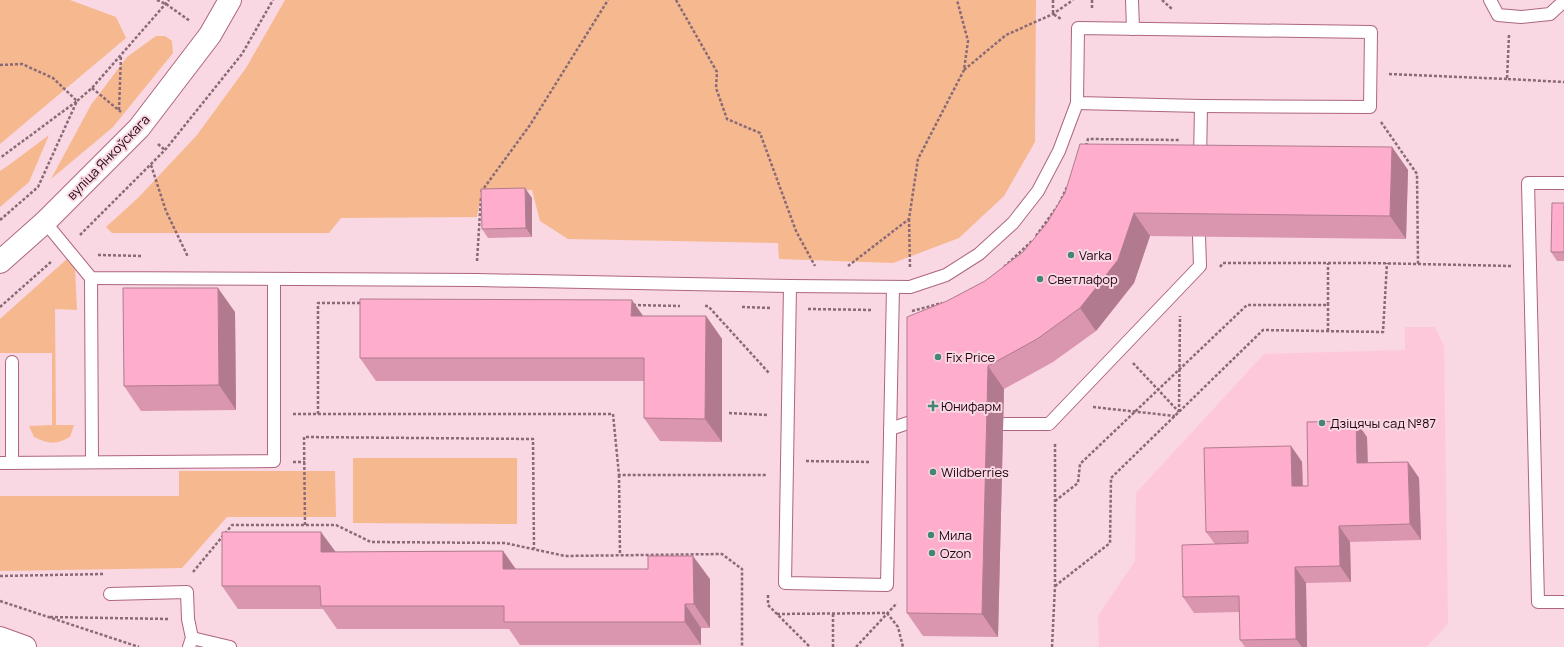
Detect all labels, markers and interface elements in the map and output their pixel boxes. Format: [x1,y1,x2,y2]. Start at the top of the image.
street label: вуліца Янкоўскага [63,110,153,204]
place label: Varka [1079,246,1112,264]
marker: Varka [1066,250,1076,260]
place label: Светлафор [1048,270,1118,288]
marker: Светлафор [1035,274,1045,284]
place label: Fix Price [946,348,996,366]
marker: Fix Price [933,352,943,362]
place label: Юнифарм [941,397,1001,415]
marker: Юнифарм [928,401,938,411]
place label: Дзіцячы сад №87 [1330,414,1436,432]
marker: Дзіцячы сад №87 [1317,418,1327,428]
place label: Wildberries [941,463,1009,481]
marker: Wildberries [928,467,938,477]
place label: Мила [939,526,972,544]
marker: Мила [926,530,936,540]
place label: Ozon [940,544,971,562]
marker: Ozon [927,548,937,558]

